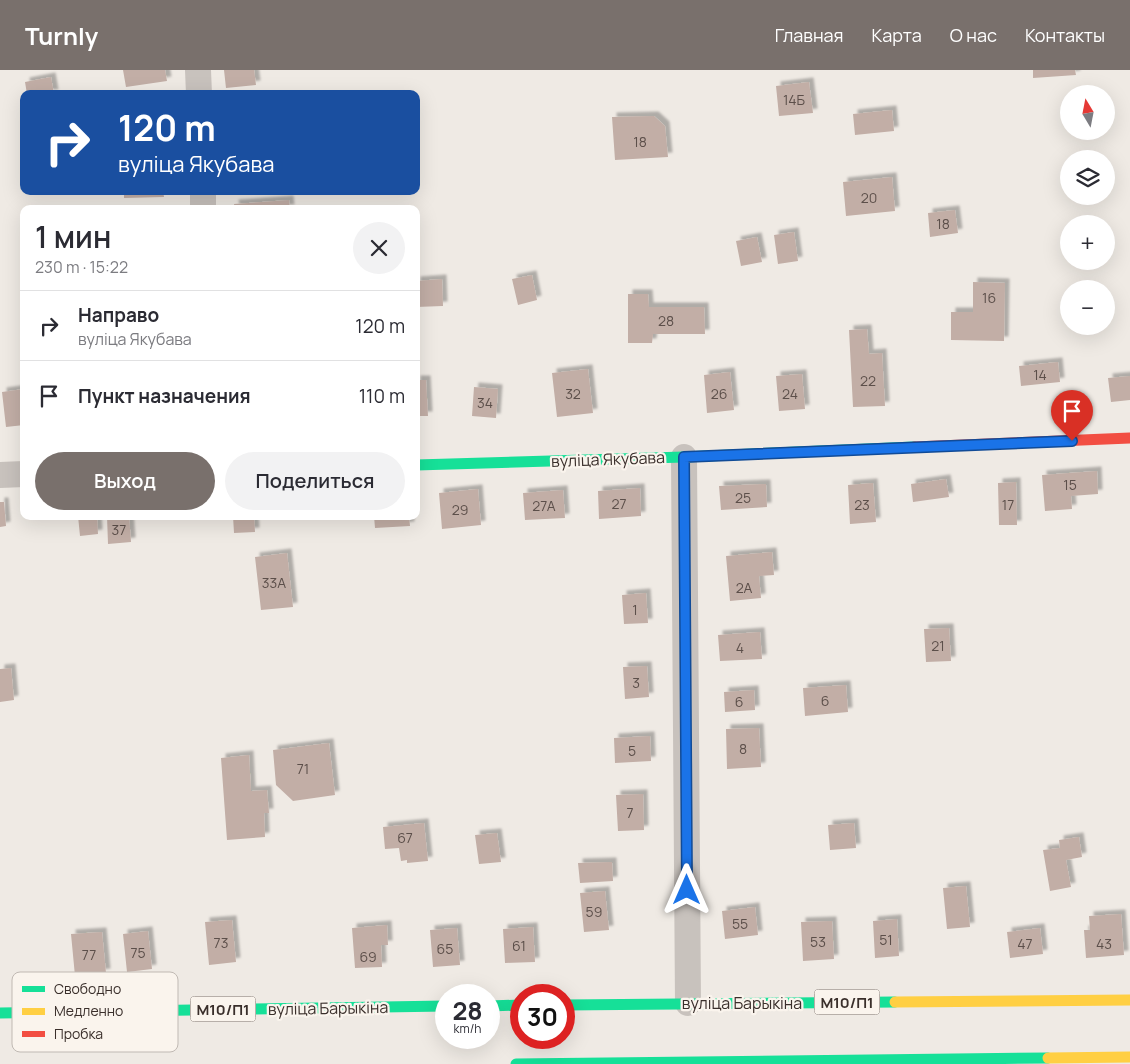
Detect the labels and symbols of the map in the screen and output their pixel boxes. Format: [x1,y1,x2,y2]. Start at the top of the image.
north arrow [1060,85,1115,140]
house number: 14Б [783,90,806,109]
house number: 18 [633,132,647,151]
house number: 20 [861,188,877,207]
house number: 18 [936,214,950,233]
house number: 16 [982,288,996,307]
house number: 28 [658,311,674,330]
house number: 14 [1033,365,1047,384]
house number: 22 [860,371,876,390]
house number: 32 [565,384,581,403]
house number: 26 [711,384,727,403]
house number: 24 [782,384,798,403]
pin [1051,390,1093,441]
house number: 34 [477,393,493,412]
street label: вуліца Якубава [551,446,665,472]
house number: 15 [1063,475,1077,494]
house number: 25 [735,488,751,507]
house number: 27 [611,494,627,513]
house number: 23 [854,495,870,514]
house number: 17 [1002,495,1014,514]
house number: 27А [532,496,556,515]
house number: 29 [452,500,468,519]
house number: 37 [112,520,126,539]
house number: 33А [262,573,286,592]
house number: 2А [736,578,752,597]
house number: 1 [632,600,638,619]
house number: 21 [931,636,945,655]
house number: 4 [736,638,744,657]
house number: 3 [632,673,640,692]
house number: 6 [821,691,829,710]
house number: 6 [735,692,743,711]
house number: 8 [739,739,747,758]
house number: 5 [628,741,636,760]
house number: 71 [297,759,309,778]
house number: 7 [626,803,634,822]
house number: 67 [397,828,413,847]
position arrow [660,863,712,915]
house number: 59 [586,902,602,921]
house number: 55 [732,914,748,933]
house number: 51 [879,930,893,949]
house number: 53 [810,932,826,951]
house number: 73 [214,933,228,952]
house number: 47 [1017,934,1033,953]
house number: 43 [1096,934,1112,953]
house number: 61 [512,936,526,955]
house number: 65 [437,939,453,958]
house number: 75 [130,943,146,962]
house number: 77 [82,945,96,964]
house number: 69 [359,947,377,966]
legend [12,972,178,1052]
text: Свободно [54,979,121,998]
speed limit sign: 30 [510,984,575,1049]
road number: М10/П1 [814,990,880,1014]
street label: вуліца Барыкіна [682,992,802,1014]
road number: М10/П1 [190,996,256,1022]
street label: вуліца Барыкіна [268,996,388,1020]
text: Медленно [54,1001,123,1020]
text: Пробка [54,1024,103,1043]

